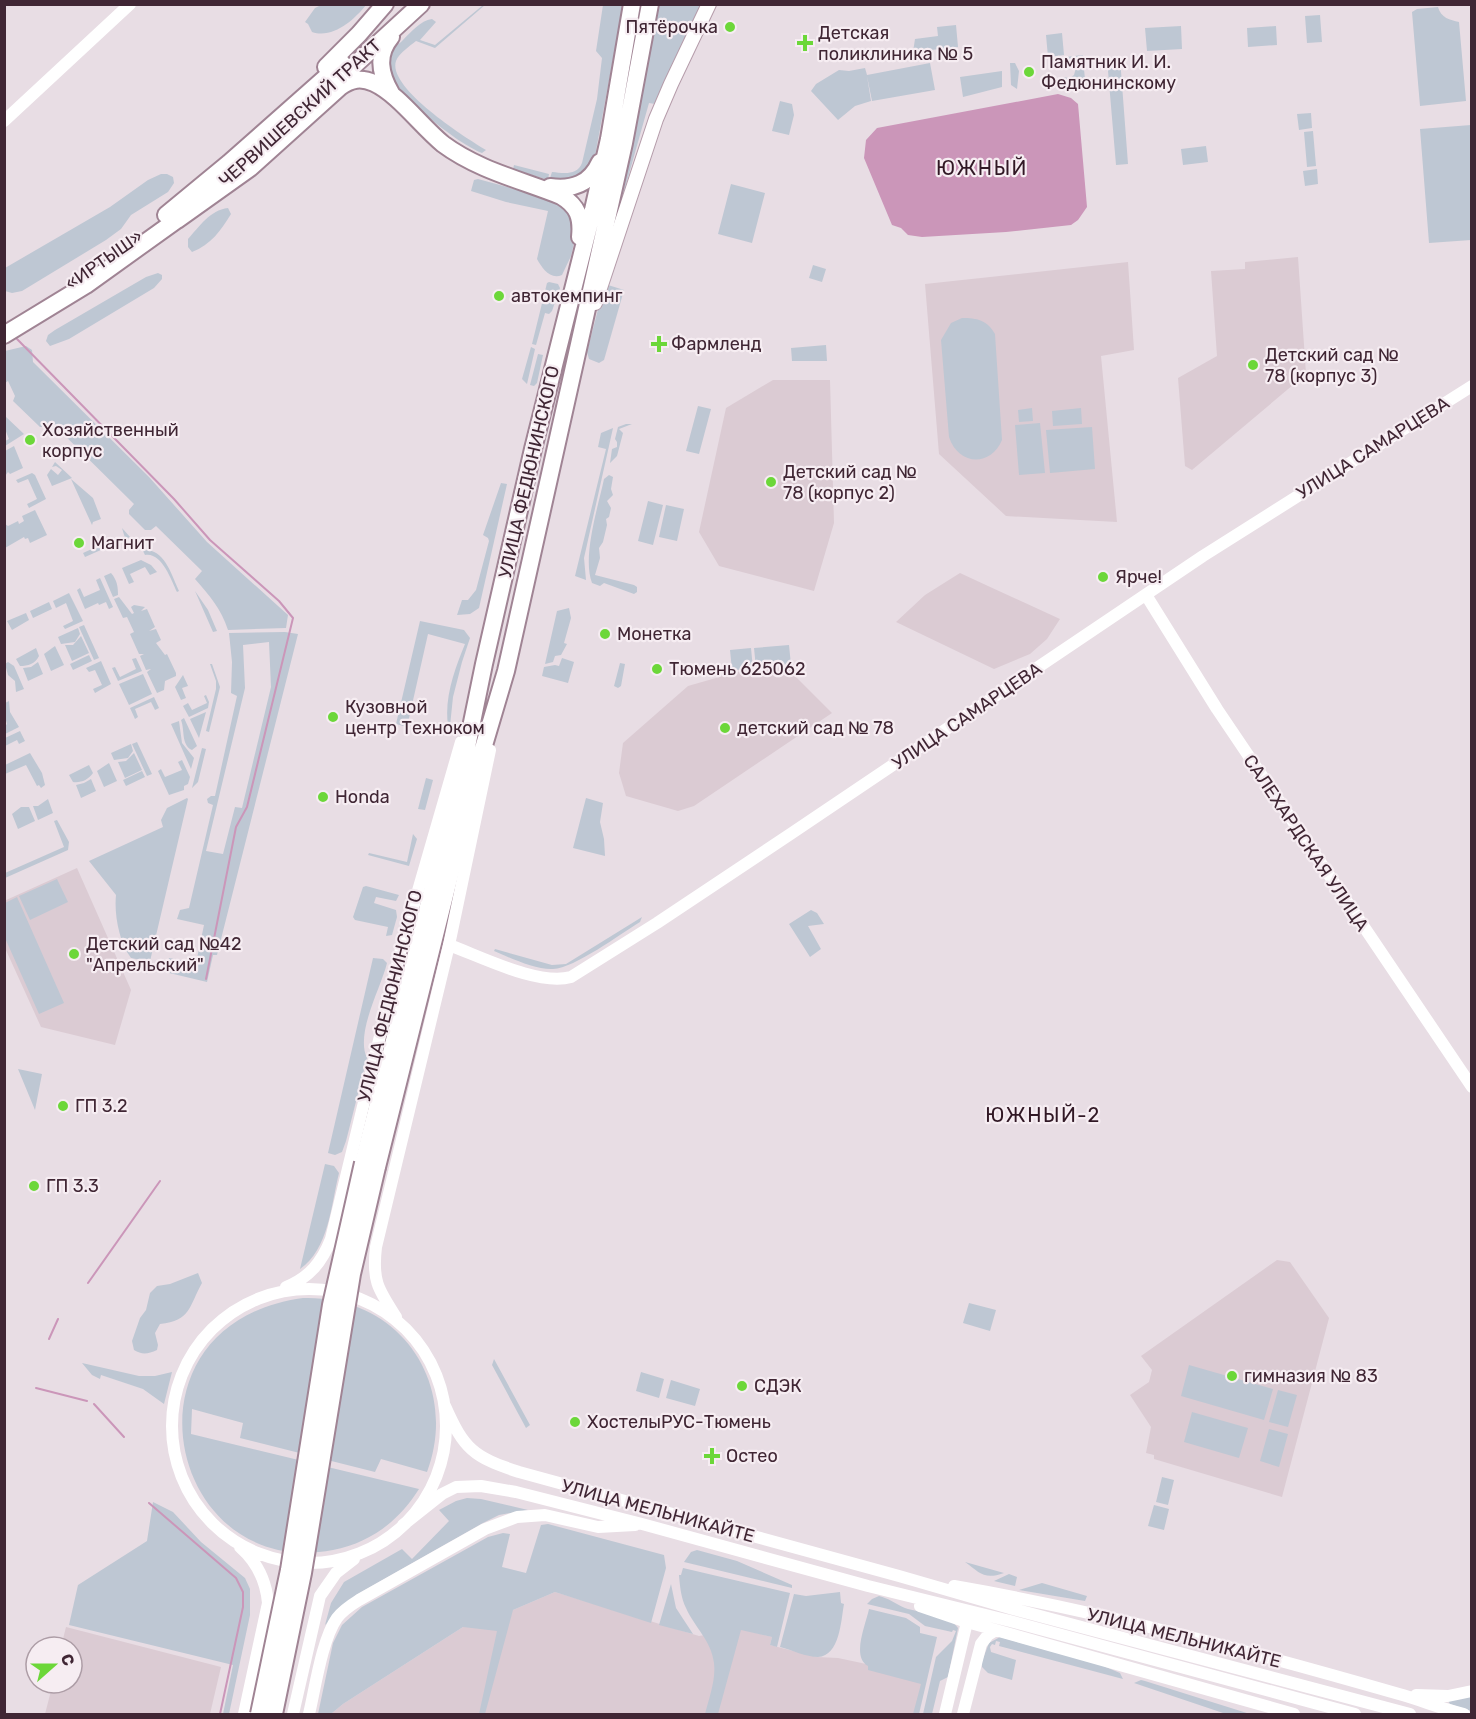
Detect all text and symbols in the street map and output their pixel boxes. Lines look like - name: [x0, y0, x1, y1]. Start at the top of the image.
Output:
- place label: Пятёрочка: [625, 16, 718, 38]
- marker: Пятёрочка: [723, 20, 737, 34]
- place label: Детская поликлиника № 5: [818, 22, 973, 65]
- street label: ЧЕРВИШЕВСКИЙ ТРАКТ: [214, 34, 386, 192]
- marker: Детская поликлиника № 5: [796, 34, 814, 52]
- place label: Памятник И. И. Федюнинскому: [1041, 51, 1176, 94]
- marker: Памятник И. И. Федюнинскому: [1022, 65, 1036, 79]
- district label: ЮЖНЫЙ: [936, 156, 1028, 180]
- street label: «ИРТЫШ»: [61, 225, 147, 295]
- place label: автокемпинг: [511, 285, 623, 307]
- marker: автокемпинг: [492, 289, 506, 303]
- place label: Фармленд: [671, 333, 762, 355]
- marker: Фармленд: [652, 337, 666, 351]
- place label: Детский сад № 78 (корпус 3): [1265, 344, 1399, 387]
- marker: Детский сад № 78 (корпус 3): [1246, 358, 1260, 372]
- street label: УЛИЦА ФЕДЮНИНСКОГО: [494, 364, 564, 580]
- street label: УЛИЦА САМАРЦЕВА: [1293, 392, 1453, 504]
- place label: Хозяйственный корпус: [42, 419, 179, 462]
- marker: Хозяйственный корпус: [23, 433, 37, 447]
- place label: Детский сад № 78 (корпус 2): [783, 461, 917, 504]
- marker: Детский сад № 78 (корпус 2): [764, 475, 778, 489]
- place label: Магнит: [91, 532, 154, 554]
- marker: Магнит: [72, 536, 86, 550]
- place label: Ярче!: [1115, 566, 1162, 588]
- marker: Ярче!: [1096, 570, 1110, 584]
- place label: Монетка: [617, 623, 691, 645]
- marker: Монетка: [598, 627, 612, 641]
- place label: Тюмень 625062: [669, 658, 805, 680]
- street label: УЛИЦА САМАРЦЕВА: [888, 658, 1046, 774]
- marker: Тюмень 625062: [650, 662, 664, 676]
- place label: Кузовной центр Техноком: [345, 696, 485, 739]
- marker: Кузовной центр Техноком: [326, 710, 340, 724]
- place label: детский сад № 78: [737, 717, 894, 739]
- marker: детский сад № 78: [718, 721, 732, 735]
- street label: САЛЕХАРДСКАЯ УЛИЦА: [1239, 750, 1373, 936]
- place label: Honda: [335, 786, 390, 808]
- marker: Honda: [316, 790, 330, 804]
- street label: УЛИЦА ФЕДЮНИНСКОГО: [353, 888, 427, 1104]
- place label: Детский сад №42 "Апрельский": [86, 933, 242, 976]
- marker: Детский сад №42 "Апрельский": [67, 947, 81, 961]
- place label: ГП 3.2: [75, 1095, 128, 1117]
- marker: ГП 3.2: [56, 1099, 70, 1113]
- district label: ЮЖНЫЙ-2: [985, 1103, 1101, 1127]
- place label: ГП 3.3: [46, 1175, 99, 1197]
- marker: ГП 3.3: [27, 1179, 41, 1193]
- place label: гимназия № 83: [1244, 1365, 1378, 1387]
- marker: гимназия № 83: [1225, 1369, 1239, 1383]
- place label: СДЭК: [754, 1375, 802, 1397]
- marker: СДЭК: [735, 1379, 749, 1393]
- place label: ХостелыРУС-Тюмень: [587, 1411, 771, 1433]
- marker: ХостелыРУС-Тюмень: [568, 1415, 582, 1429]
- place label: Остео: [726, 1445, 778, 1467]
- marker: Остео: [703, 1447, 721, 1465]
- street label: УЛИЦА МЕЛЬНИКАЙТЕ: [559, 1475, 757, 1547]
- street label: УЛИЦА МЕЛЬНИКАЙТЕ: [1085, 1603, 1283, 1673]
- north arrow: [24, 1635, 84, 1695]
- text: С: [57, 1651, 78, 1668]

